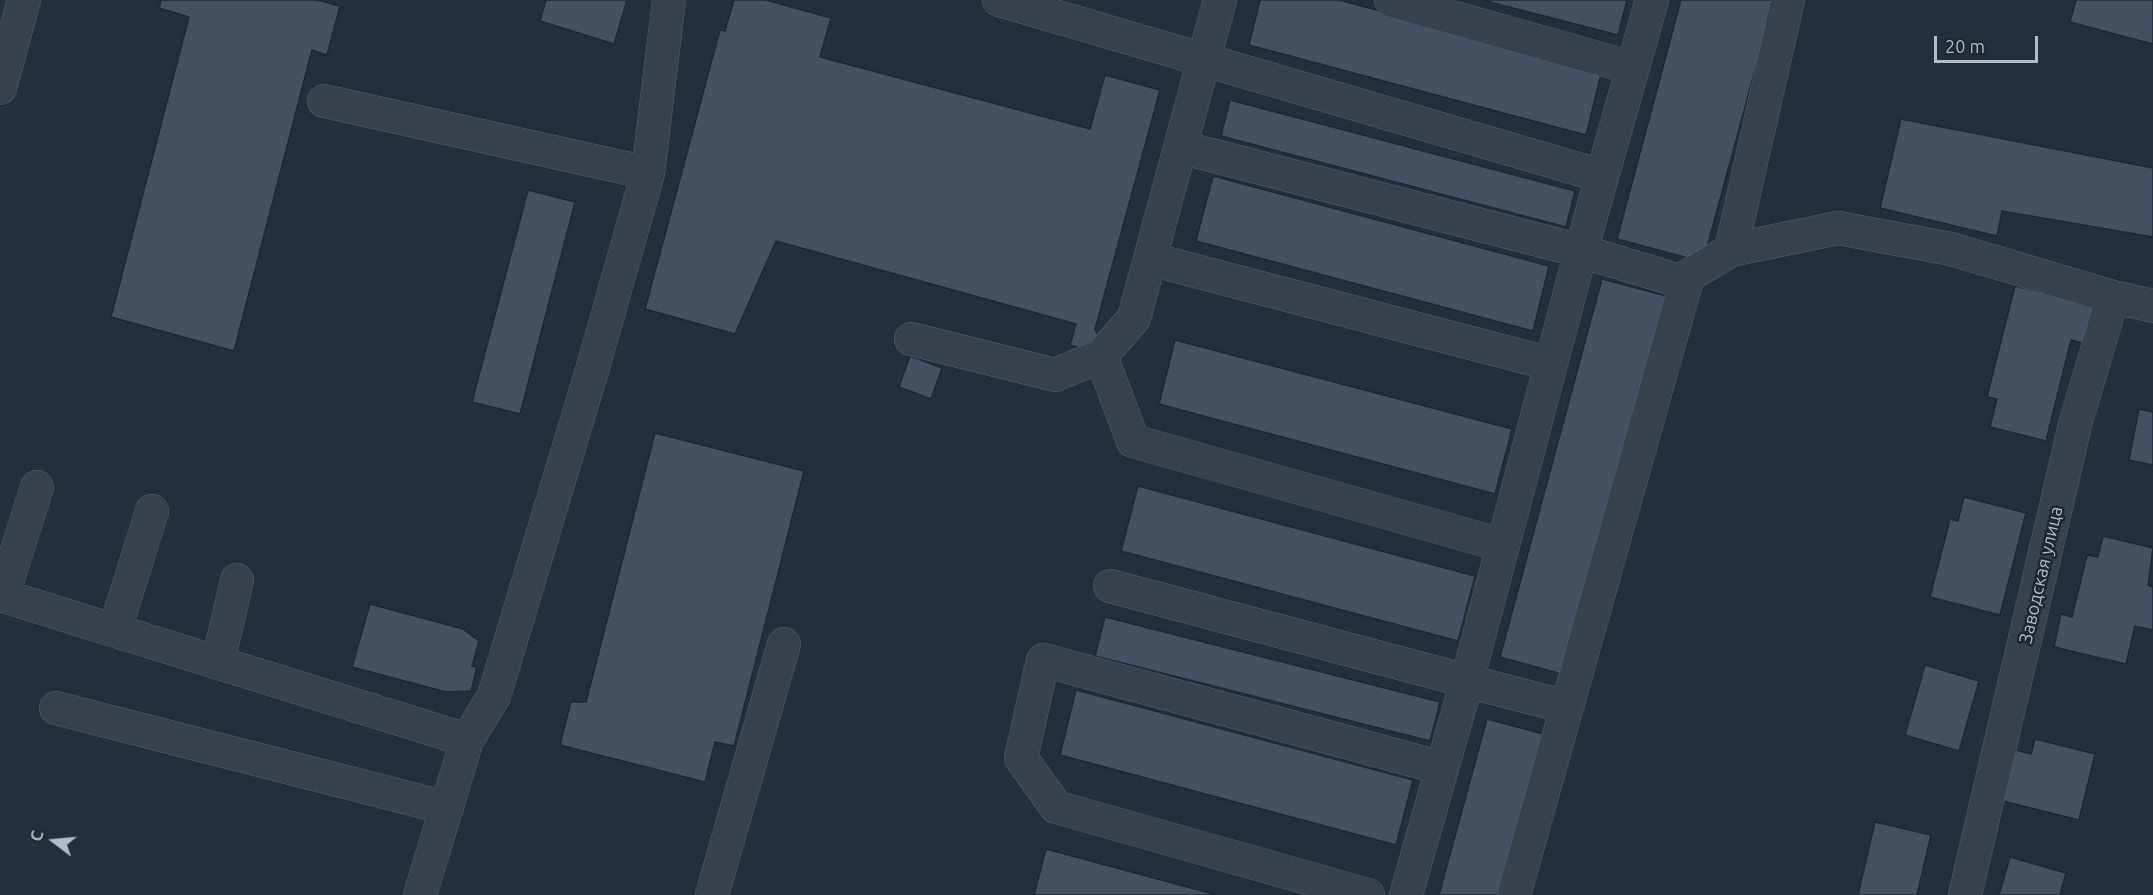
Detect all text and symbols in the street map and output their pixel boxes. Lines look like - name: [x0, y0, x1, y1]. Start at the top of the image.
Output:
- scale bar: [1937, 24, 2040, 62]
- text: 20 m: [1945, 36, 1985, 56]
- street label: Заводская улица: [2015, 504, 2067, 646]
- north arrow: [24, 811, 84, 871]
- text: С: [27, 829, 47, 843]

